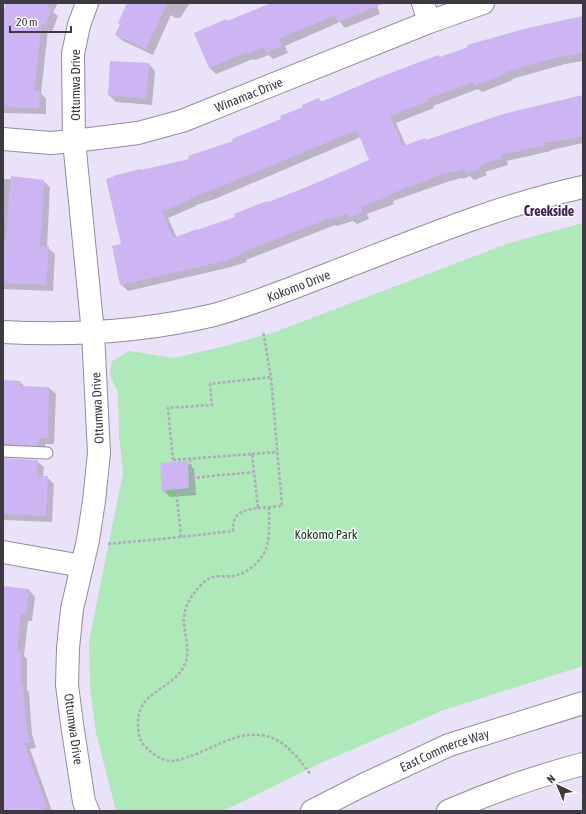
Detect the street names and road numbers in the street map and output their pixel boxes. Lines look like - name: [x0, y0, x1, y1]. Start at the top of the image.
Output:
- street label: Ottumwa Drive: [68, 49, 83, 121]
- street label: Winamac Drive: [212, 74, 285, 115]
- street label: Kokomo Drive: [265, 267, 332, 305]
- street label: Ottumwa Drive: [88, 372, 107, 444]
- street label: Ottumwa Drive: [61, 693, 86, 766]
- street label: East Commerce Way: [397, 726, 492, 775]

